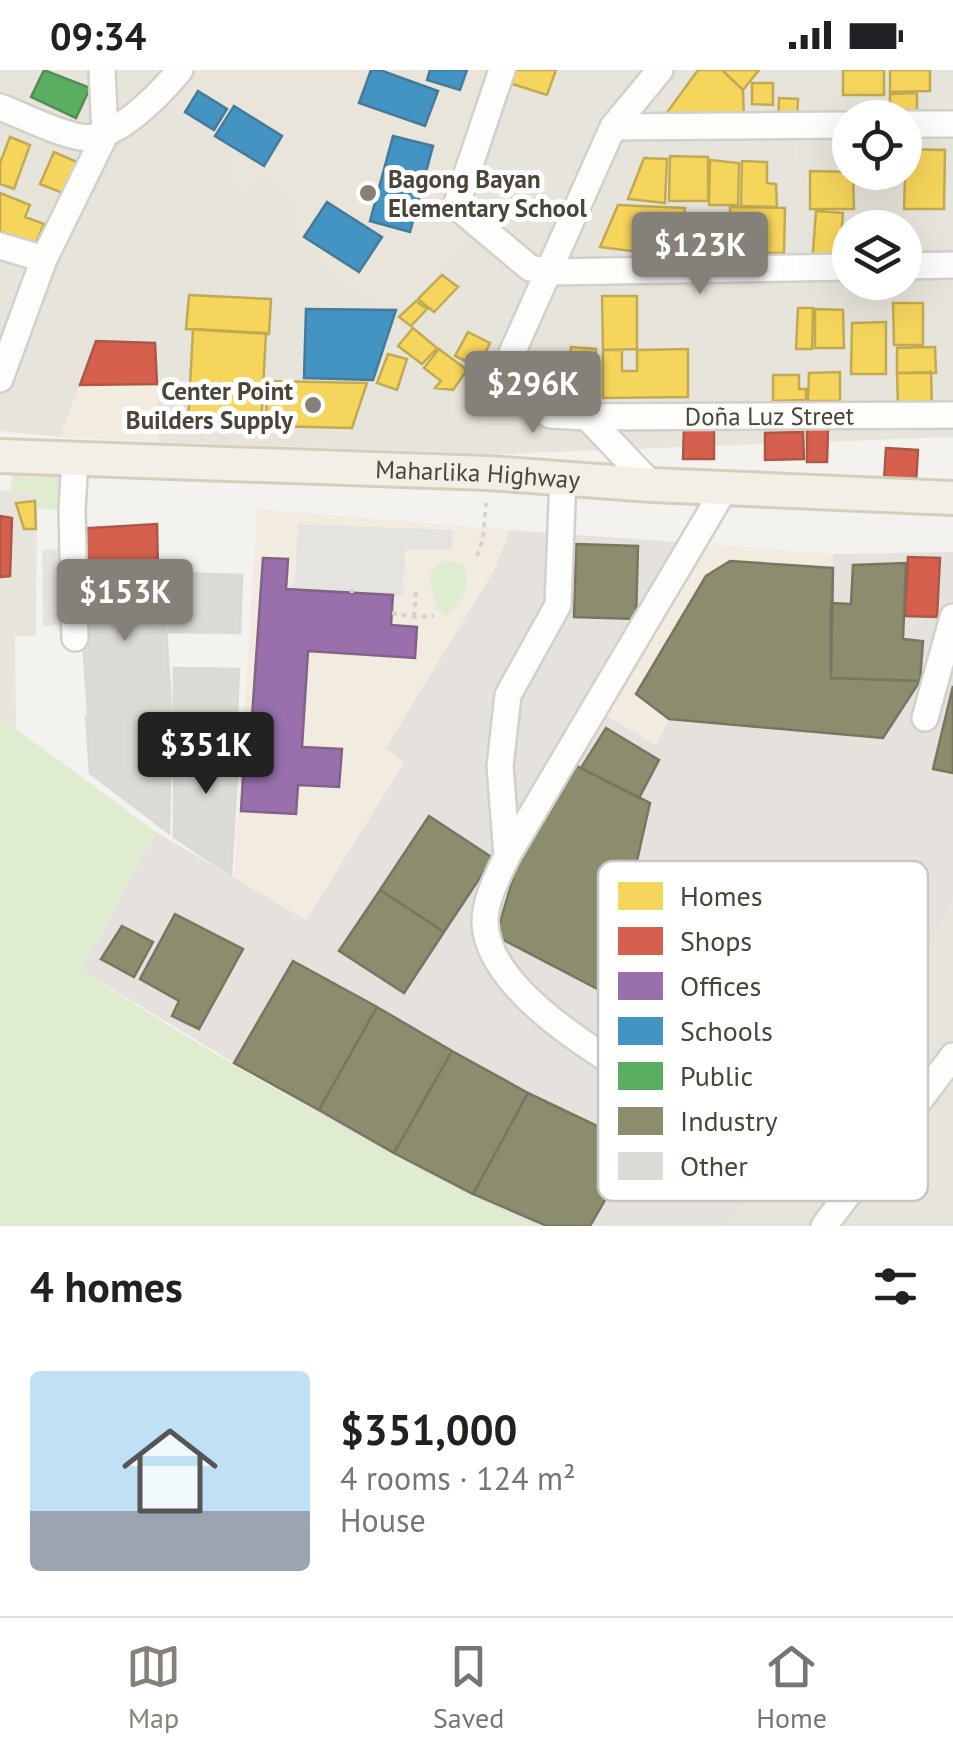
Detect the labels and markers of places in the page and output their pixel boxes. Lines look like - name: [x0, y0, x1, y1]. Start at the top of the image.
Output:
- place label: Bagong Bayan Elementary School: [388, 163, 587, 224]
- marker: Bagong Bayan Elementary School: [357, 182, 379, 204]
- pin: $123K: [630, 212, 770, 297]
- pin: $296K: [463, 351, 603, 436]
- place label: Center Point Builders Supply: [126, 375, 294, 436]
- marker: Center Point Builders Supply: [302, 394, 324, 416]
- pin: $153K: [55, 559, 195, 644]
- pin: $351K: [136, 712, 276, 797]

